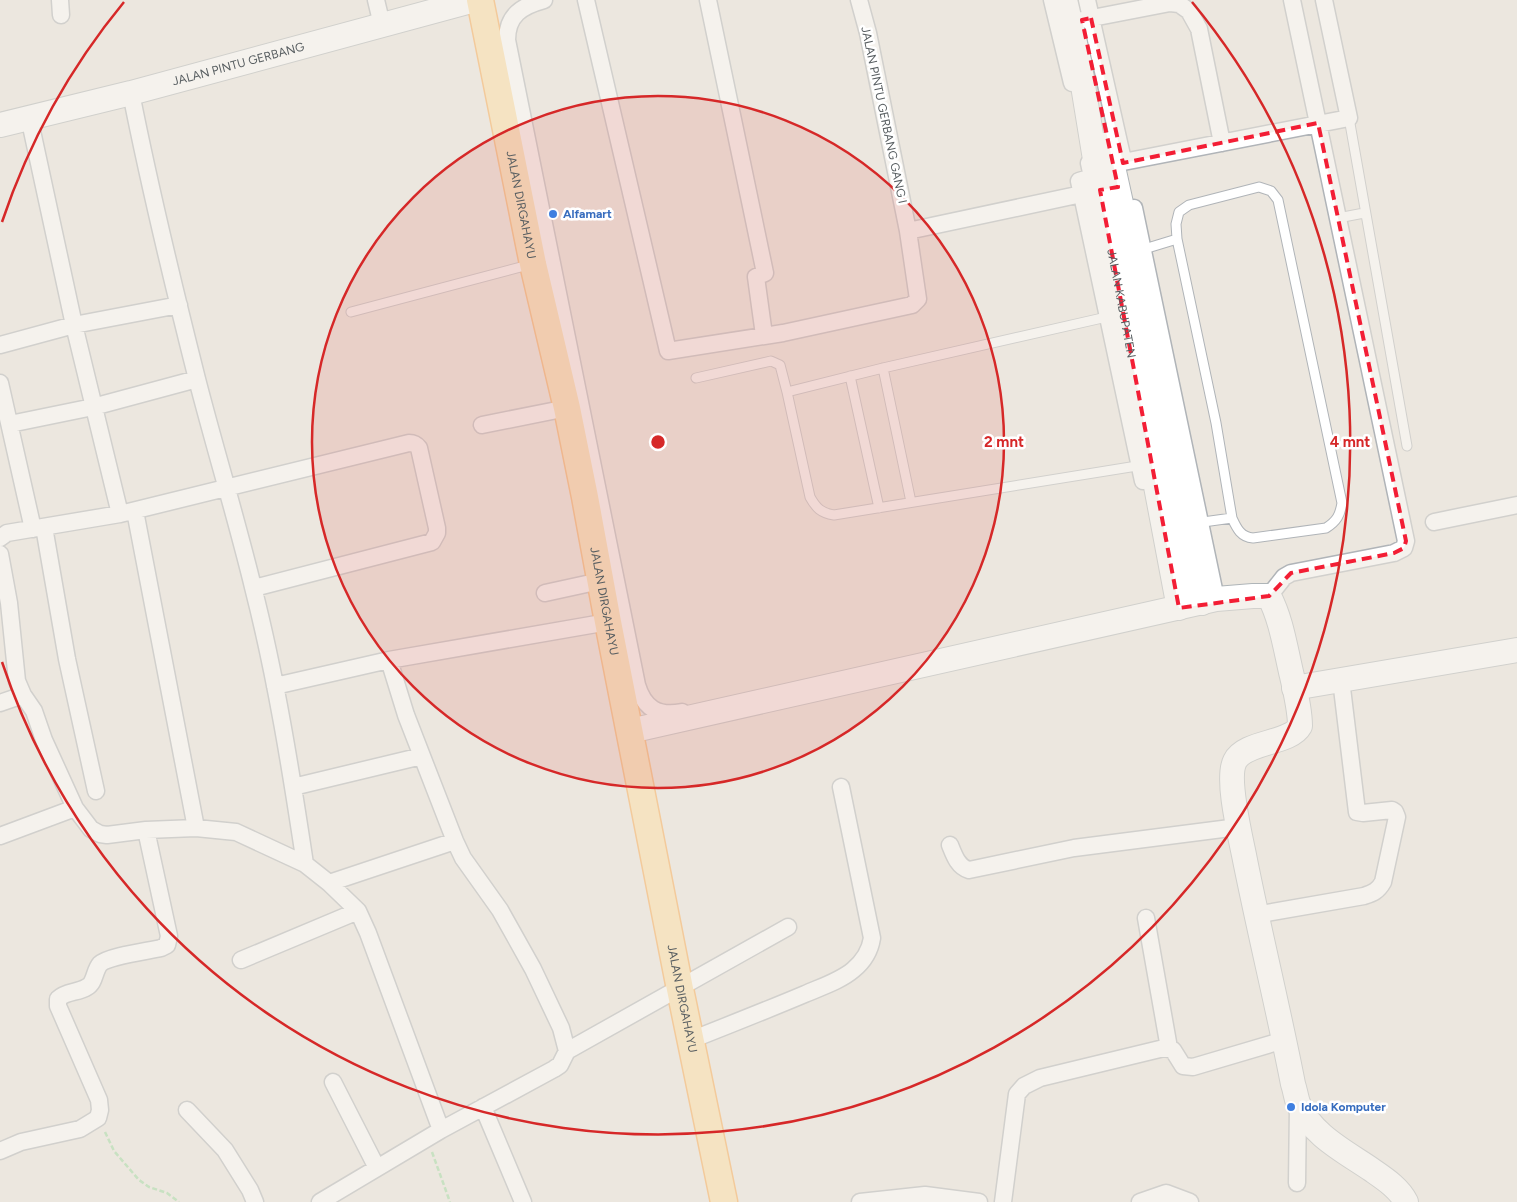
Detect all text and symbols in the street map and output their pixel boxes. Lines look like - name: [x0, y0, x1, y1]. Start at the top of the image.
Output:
- street label: JALAN PINTU GERBANG GANG I: [858, 25, 910, 205]
- street label: JALAN PINTU GERBANG: [171, 39, 306, 89]
- street label: JALAN DIRGAHAYU: [503, 150, 539, 260]
- place label: Alfamart: [563, 207, 612, 221]
- marker: Alfamart: [547, 208, 559, 220]
- street label: JALAN KABUPATEN: [1104, 248, 1139, 359]
- centre of rings: [649, 433, 667, 451]
- text: 2 mnt: [984, 433, 1024, 451]
- text: 4 mnt: [1330, 433, 1370, 451]
- street label: JALAN DIRGAHAYU: [587, 546, 621, 657]
- street label: JALAN DIRGAHAYU: [664, 943, 700, 1054]
- place label: Idola Komputer: [1301, 1100, 1386, 1114]
- marker: Idola Komputer: [1285, 1101, 1297, 1113]

